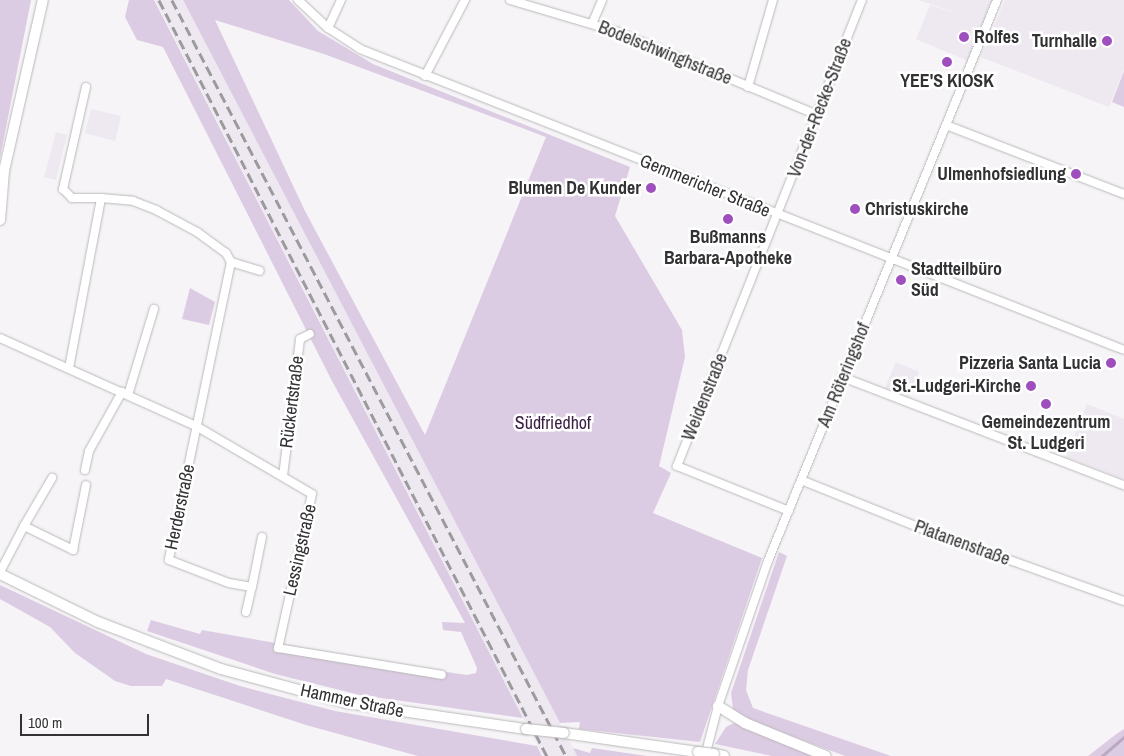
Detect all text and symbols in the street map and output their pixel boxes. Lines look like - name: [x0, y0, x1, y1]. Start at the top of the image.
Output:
- street label: Bodelschwinghstraße: [595, 16, 735, 90]
- place label: Rolfes: [974, 26, 1019, 48]
- place label: Turnhalle: [1032, 30, 1097, 52]
- marker: Rolfes: [958, 31, 970, 43]
- street label: Von-der-Recke-Straße: [783, 35, 857, 181]
- marker: Turnhalle: [1101, 35, 1113, 47]
- marker: YEE'S KIOSK: [941, 56, 953, 68]
- place label: YEE'S KIOSK: [900, 70, 994, 92]
- street label: Gemmericher Straße: [637, 150, 773, 222]
- place label: Ulmenhofsiedlung: [937, 163, 1066, 185]
- marker: Ulmenhofsiedlung: [1070, 168, 1082, 180]
- place label: Blumen De Kunder: [508, 177, 641, 199]
- marker: Blumen De Kunder: [645, 182, 657, 194]
- place label: Christuskirche: [865, 198, 968, 220]
- marker: Christuskirche: [849, 203, 861, 215]
- marker: Bußmanns Barbara-Apotheke: [722, 213, 734, 225]
- place label: Bußmanns Barbara-Apotheke: [664, 227, 792, 270]
- place label: Stadtteilbüro Süd: [911, 259, 1002, 302]
- marker: Stadtteilbüro Süd: [895, 274, 907, 286]
- street label: Am Röteringshof: [813, 320, 875, 430]
- street label: Weidenstraße: [678, 350, 732, 444]
- place label: Pizzeria Santa Lucia: [959, 352, 1101, 374]
- street label: Rückertstraße: [276, 355, 308, 449]
- marker: Pizzeria Santa Lucia: [1105, 357, 1117, 369]
- place label: St.-Ludgeri-Kirche: [892, 375, 1021, 397]
- marker: St.-Ludgeri-Kirche: [1025, 380, 1037, 392]
- marker: Gemeindezentrum St. Ludgeri: [1040, 398, 1052, 410]
- park label: Südfriedhof: [515, 412, 591, 434]
- place label: Gemeindezentrum St. Ludgeri: [982, 412, 1110, 454]
- street label: Herderstraße: [160, 462, 200, 552]
- street label: Lessingstraße: [279, 502, 321, 598]
- street label: Platanenstraße: [911, 516, 1013, 570]
- street label: Hammer Straße: [298, 680, 406, 722]
- scale bar: [22, 704, 151, 736]
- text: 100 m: [28, 712, 62, 733]

